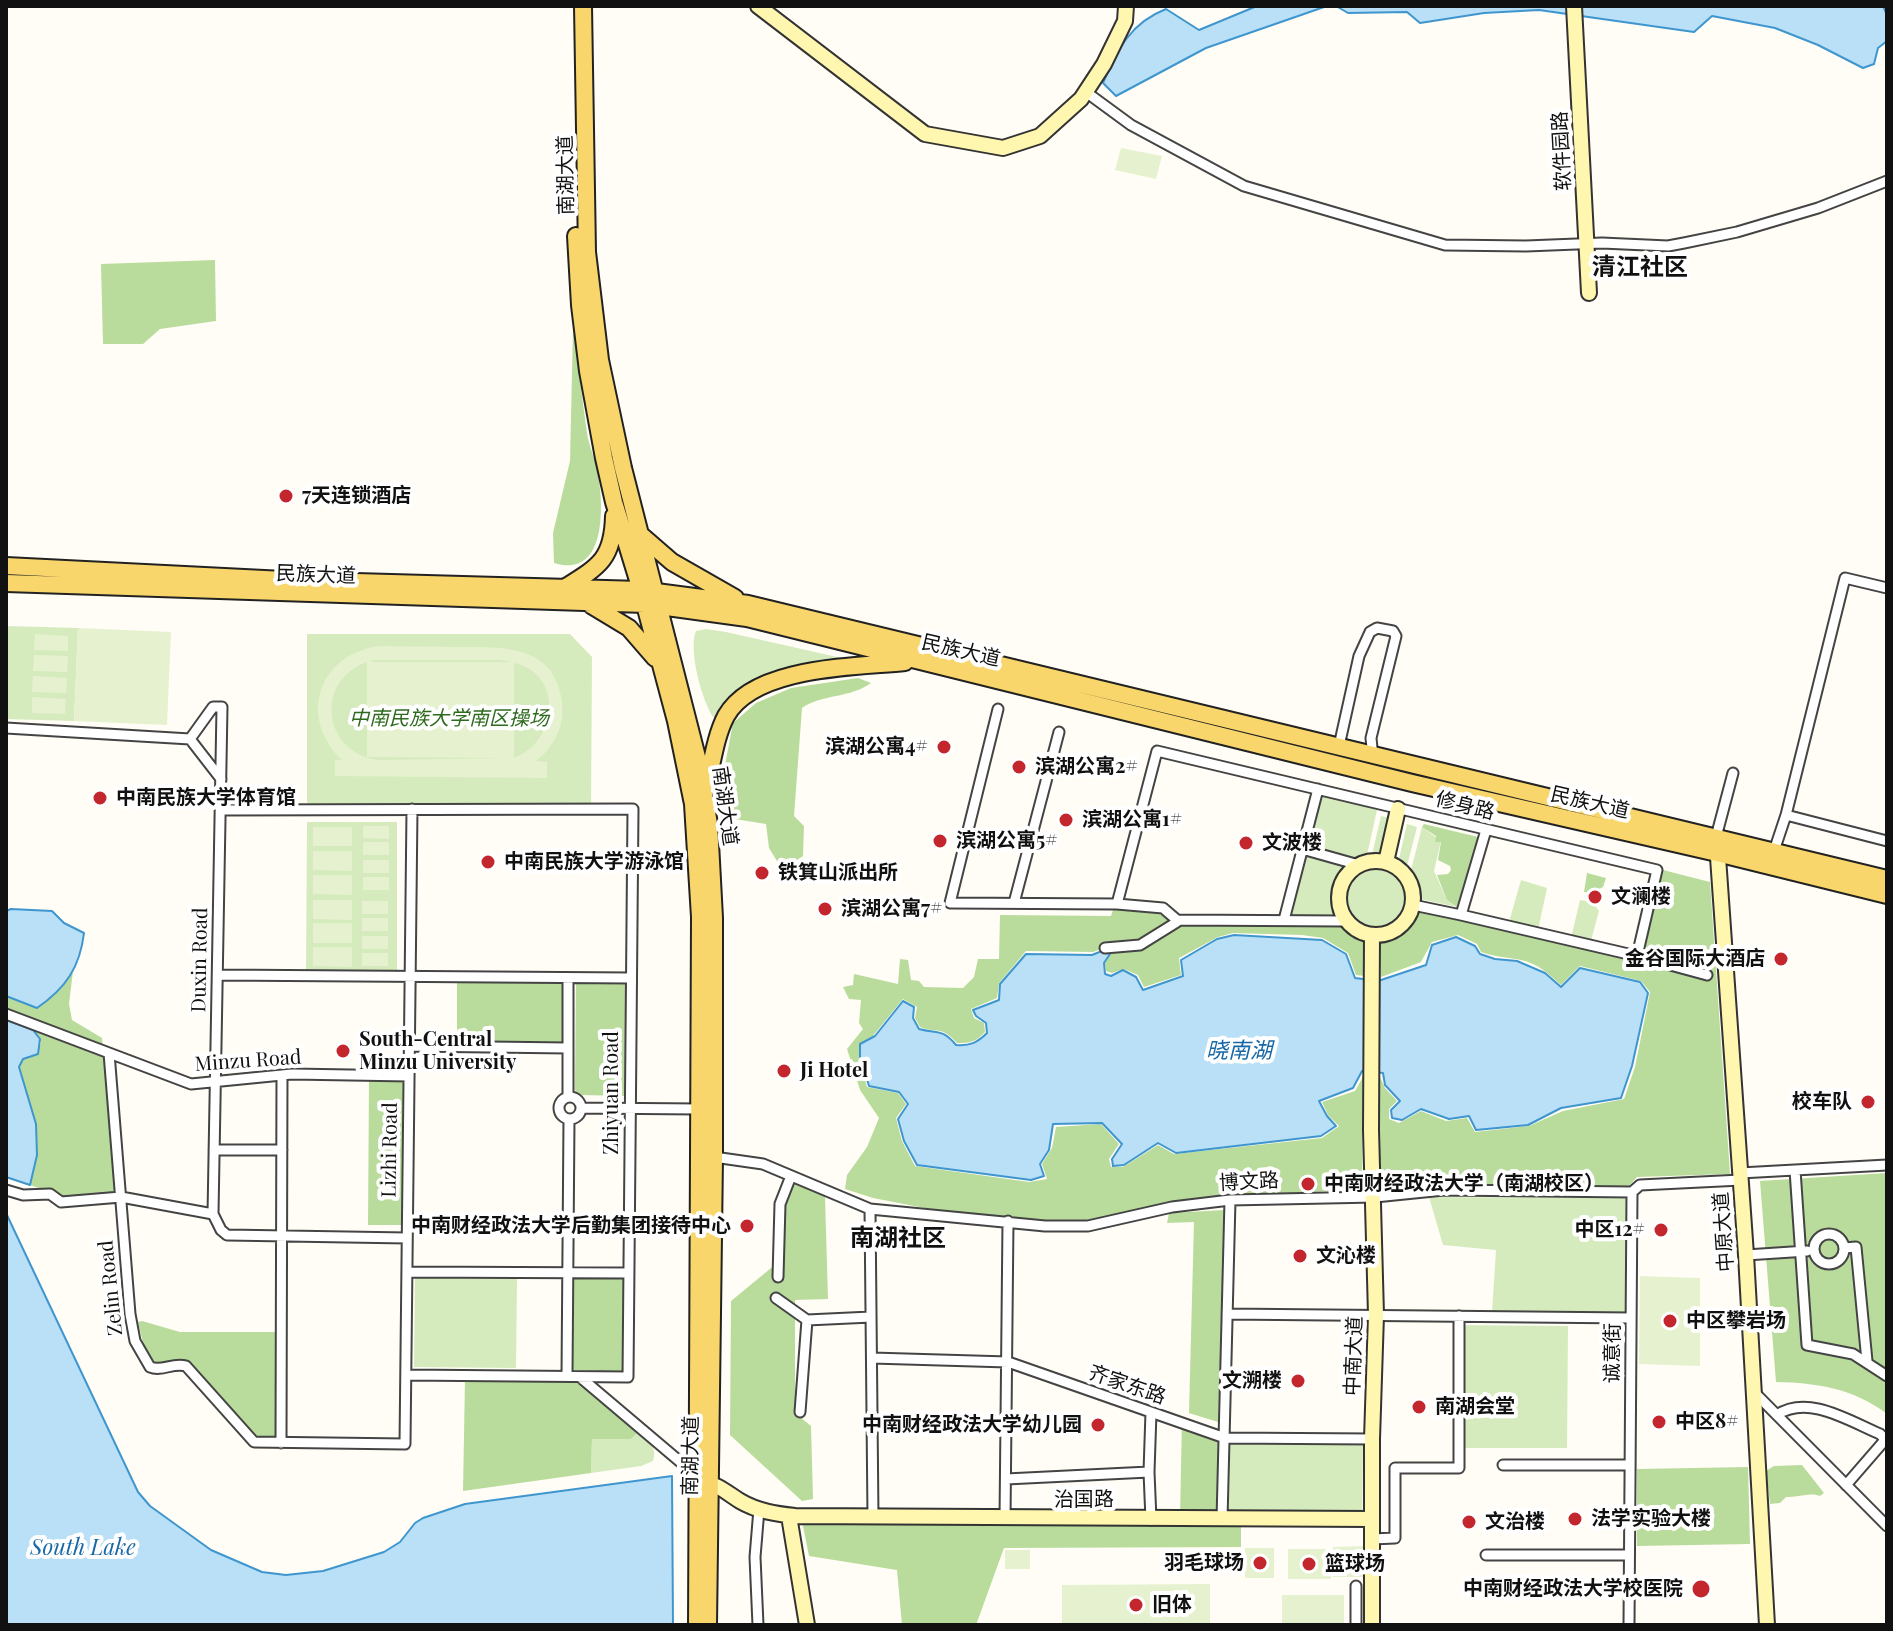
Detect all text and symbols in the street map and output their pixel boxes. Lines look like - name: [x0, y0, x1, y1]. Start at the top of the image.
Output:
- street label: 软件园路: [1548, 110, 1576, 192]
- street label: 南湖大道: [553, 135, 579, 215]
- district label: 清江社区: [1592, 254, 1688, 282]
- place label: 7天连锁酒店: [302, 484, 411, 508]
- marker: 7天连锁酒店: [277, 487, 295, 505]
- street label: 民族大道: [276, 562, 356, 588]
- street label: 民族大道: [919, 630, 1003, 672]
- park label: 中南民族大学南区操场: [349, 707, 549, 731]
- place label: 滨湖公寓4#: [825, 735, 928, 759]
- marker: 滨湖公寓4#: [935, 738, 953, 756]
- place label: 滨湖公寓2#: [1035, 755, 1138, 779]
- marker: 滨湖公寓2#: [1010, 758, 1028, 776]
- street label: 南湖大道: [708, 765, 742, 847]
- street label: 民族大道: [1548, 782, 1632, 824]
- place label: 中南民族大学体育馆: [116, 786, 296, 810]
- street label: 修身路: [1433, 787, 1497, 825]
- marker: 中南民族大学体育馆: [91, 789, 109, 807]
- place label: 滨湖公寓1#: [1082, 808, 1182, 832]
- marker: 滨湖公寓1#: [1057, 811, 1075, 829]
- place label: 滨湖公寓5#: [956, 829, 1058, 853]
- place label: 文波楼: [1262, 831, 1322, 855]
- marker: 滨湖公寓5#: [931, 832, 949, 850]
- marker: 文波楼: [1237, 834, 1255, 852]
- place label: 中南民族大学游泳馆: [504, 850, 684, 874]
- marker: 中南民族大学游泳馆: [479, 853, 497, 871]
- place label: 铁箕山派出所: [778, 861, 898, 885]
- marker: 铁箕山派出所: [753, 864, 771, 882]
- place label: 文澜楼: [1611, 885, 1671, 909]
- marker: 文澜楼: [1586, 888, 1604, 906]
- place label: 滨湖公寓7#: [841, 897, 942, 921]
- marker: 滨湖公寓7#: [816, 900, 834, 918]
- street label: Duxin Road: [187, 907, 213, 1013]
- place label: 金谷国际大酒店: [1625, 947, 1765, 971]
- marker: 金谷国际大酒店: [1772, 950, 1790, 968]
- place label: South-Central Minzu University: [359, 1028, 516, 1075]
- street label: Zhiyuan Road: [600, 1031, 624, 1155]
- water label: 晓南湖: [1206, 1038, 1272, 1064]
- marker: South-Central Minzu University: [334, 1042, 352, 1060]
- street label: Minzu Road: [194, 1045, 302, 1077]
- place label: Ji Hotel: [800, 1059, 868, 1083]
- marker: Ji Hotel: [775, 1062, 793, 1080]
- place label: 校车队: [1792, 1090, 1852, 1114]
- marker: 校车队: [1859, 1093, 1877, 1111]
- street label: Lizhi Road: [377, 1102, 403, 1198]
- street label: 博文路: [1218, 1168, 1280, 1196]
- place label: 中南财经政法大学（南湖校区）: [1324, 1172, 1604, 1196]
- marker: 中南财经政法大学（南湖校区）: [1299, 1175, 1317, 1193]
- street label: 中原大道: [1709, 1191, 1739, 1273]
- place label: 中南财经政法大学后勤集团接待中心: [411, 1214, 731, 1238]
- marker: 中南财经政法大学后勤集团接待中心: [738, 1217, 756, 1235]
- place label: 中区12#: [1574, 1218, 1645, 1242]
- marker: 中区12#: [1652, 1221, 1670, 1239]
- district label: 南湖社区: [850, 1225, 946, 1253]
- street label: Zelin Road: [94, 1239, 128, 1337]
- place label: 文沁楼: [1316, 1244, 1376, 1268]
- marker: 文沁楼: [1291, 1247, 1309, 1265]
- place label: 中区攀岩场: [1686, 1309, 1786, 1333]
- marker: 中区攀岩场: [1661, 1312, 1679, 1330]
- street label: 中南大道: [1341, 1316, 1367, 1396]
- street label: 诚意街: [1601, 1323, 1625, 1383]
- street label: 齐家东路: [1085, 1361, 1169, 1409]
- place label: 文溯楼: [1222, 1369, 1282, 1393]
- marker: 文溯楼: [1289, 1372, 1307, 1390]
- place label: 南湖会堂: [1435, 1395, 1515, 1419]
- marker: 南湖会堂: [1410, 1398, 1428, 1416]
- place label: 中区8#: [1675, 1410, 1739, 1434]
- place label: 中南财经政法大学幼儿园: [862, 1413, 1082, 1437]
- marker: 中区8#: [1650, 1413, 1668, 1431]
- street label: 南湖大道: [678, 1416, 704, 1496]
- marker: 中南财经政法大学幼儿园: [1089, 1416, 1107, 1434]
- street label: 治国路: [1054, 1488, 1114, 1512]
- place label: 法学实验大楼: [1591, 1507, 1711, 1531]
- place label: 文治楼: [1485, 1510, 1545, 1534]
- marker: 法学实验大楼: [1566, 1510, 1584, 1528]
- marker: 文治楼: [1460, 1513, 1478, 1531]
- water label: South Lake: [30, 1535, 136, 1561]
- place label: 羽毛球场: [1164, 1551, 1244, 1575]
- place label: 篮球场: [1325, 1552, 1385, 1576]
- marker: 羽毛球场: [1251, 1554, 1269, 1572]
- marker: 篮球场: [1300, 1555, 1318, 1573]
- place label: 中南财经政法大学校医院: [1463, 1577, 1683, 1601]
- marker: 中南财经政法大学校医院: [1690, 1578, 1712, 1600]
- place label: 旧体: [1152, 1593, 1192, 1617]
- marker: 旧体: [1127, 1596, 1145, 1614]

